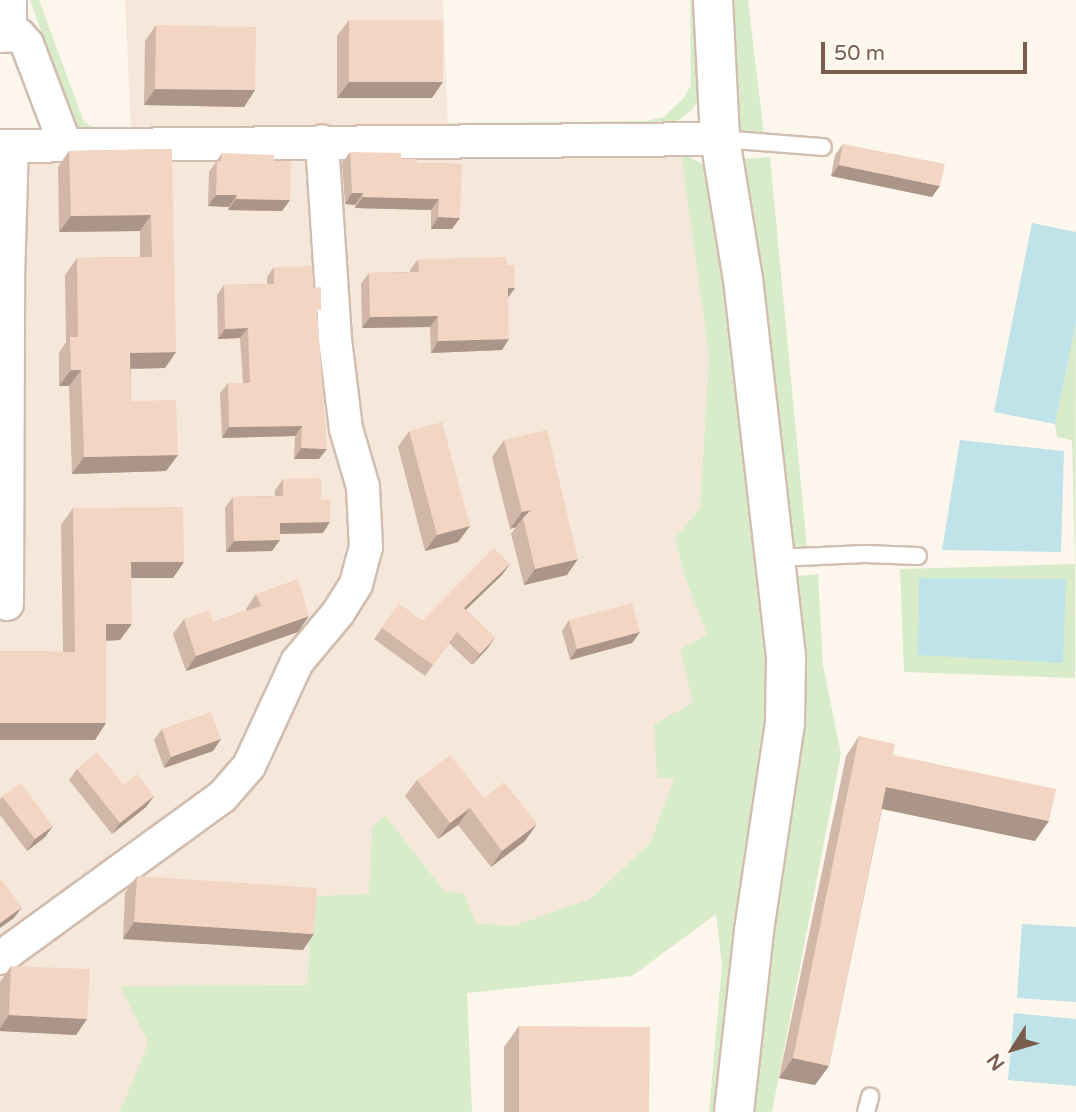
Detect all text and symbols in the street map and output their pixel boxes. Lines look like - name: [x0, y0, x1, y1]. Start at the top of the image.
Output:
- scale bar: [824, 28, 1030, 72]
- text: 50 m: [834, 41, 885, 66]
- north arrow: [978, 1014, 1048, 1084]
- text: N: [983, 1049, 1010, 1074]

